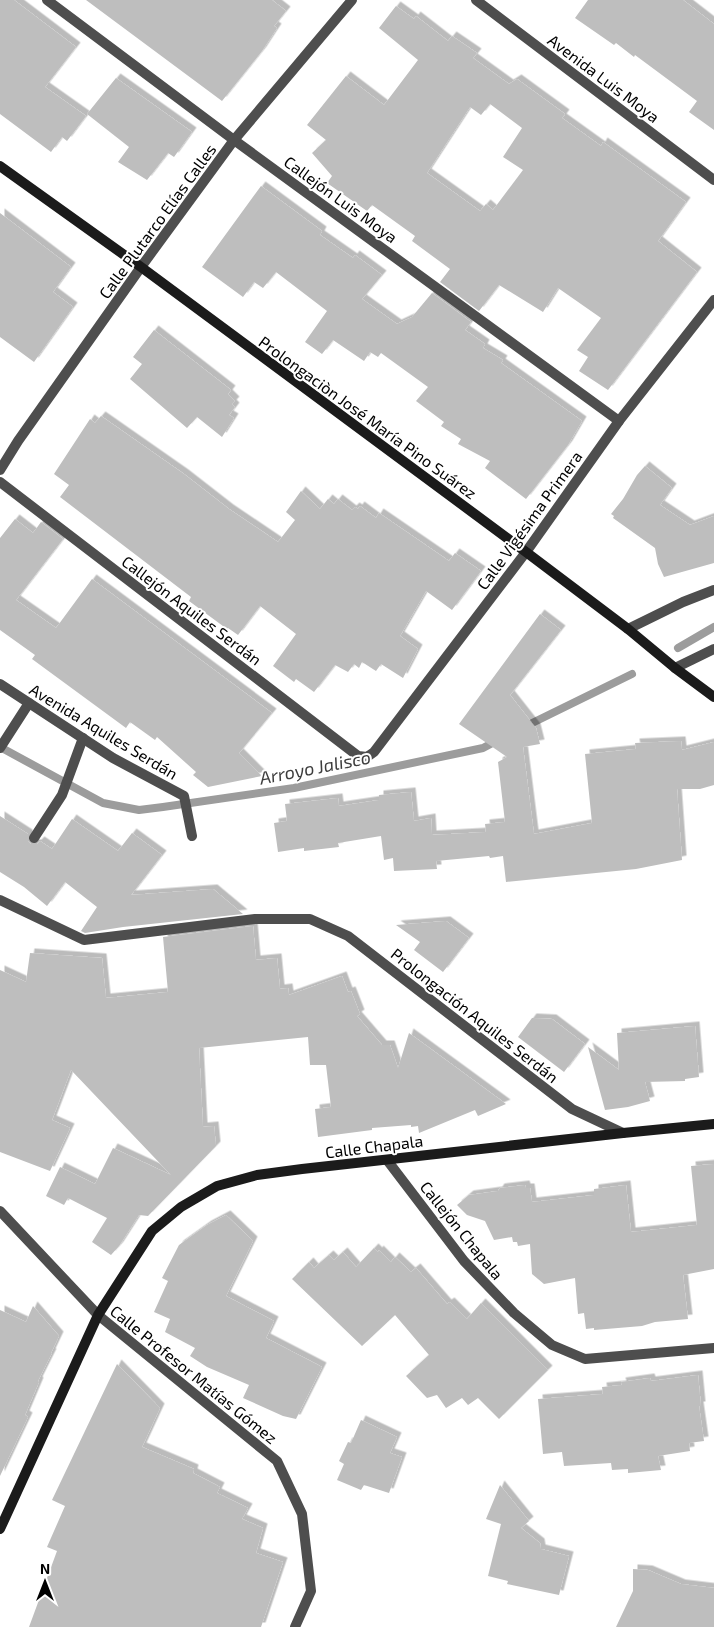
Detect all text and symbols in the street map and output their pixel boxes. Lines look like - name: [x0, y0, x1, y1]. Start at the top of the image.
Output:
- street label: Avenida Luis Moya: [545, 30, 663, 126]
- street label: Calle Plutarco Elías Calles: [94, 140, 220, 302]
- street label: Callejón Luis Moya: [280, 152, 401, 247]
- street label: Prolongaciòn José María Pino Suárez: [255, 332, 481, 502]
- street label: Calle Vigésima Primera: [472, 447, 586, 593]
- street label: Callejón Aquiles Serdán: [118, 551, 266, 669]
- street label: Avenida Aquiles Serdán: [27, 679, 181, 783]
- water label: Arroyo Jalisco: [257, 745, 372, 789]
- street label: Prolongación Aquiles Serdán: [388, 944, 562, 1086]
- street label: Calle Chapala: [324, 1131, 424, 1161]
- street label: Callejón Chapala: [416, 1177, 507, 1284]
- street label: Calle Profesor Matías Gómez: [107, 1301, 281, 1447]
- north arrow: [20, 1557, 70, 1607]
- text: N: [40, 1560, 50, 1577]

